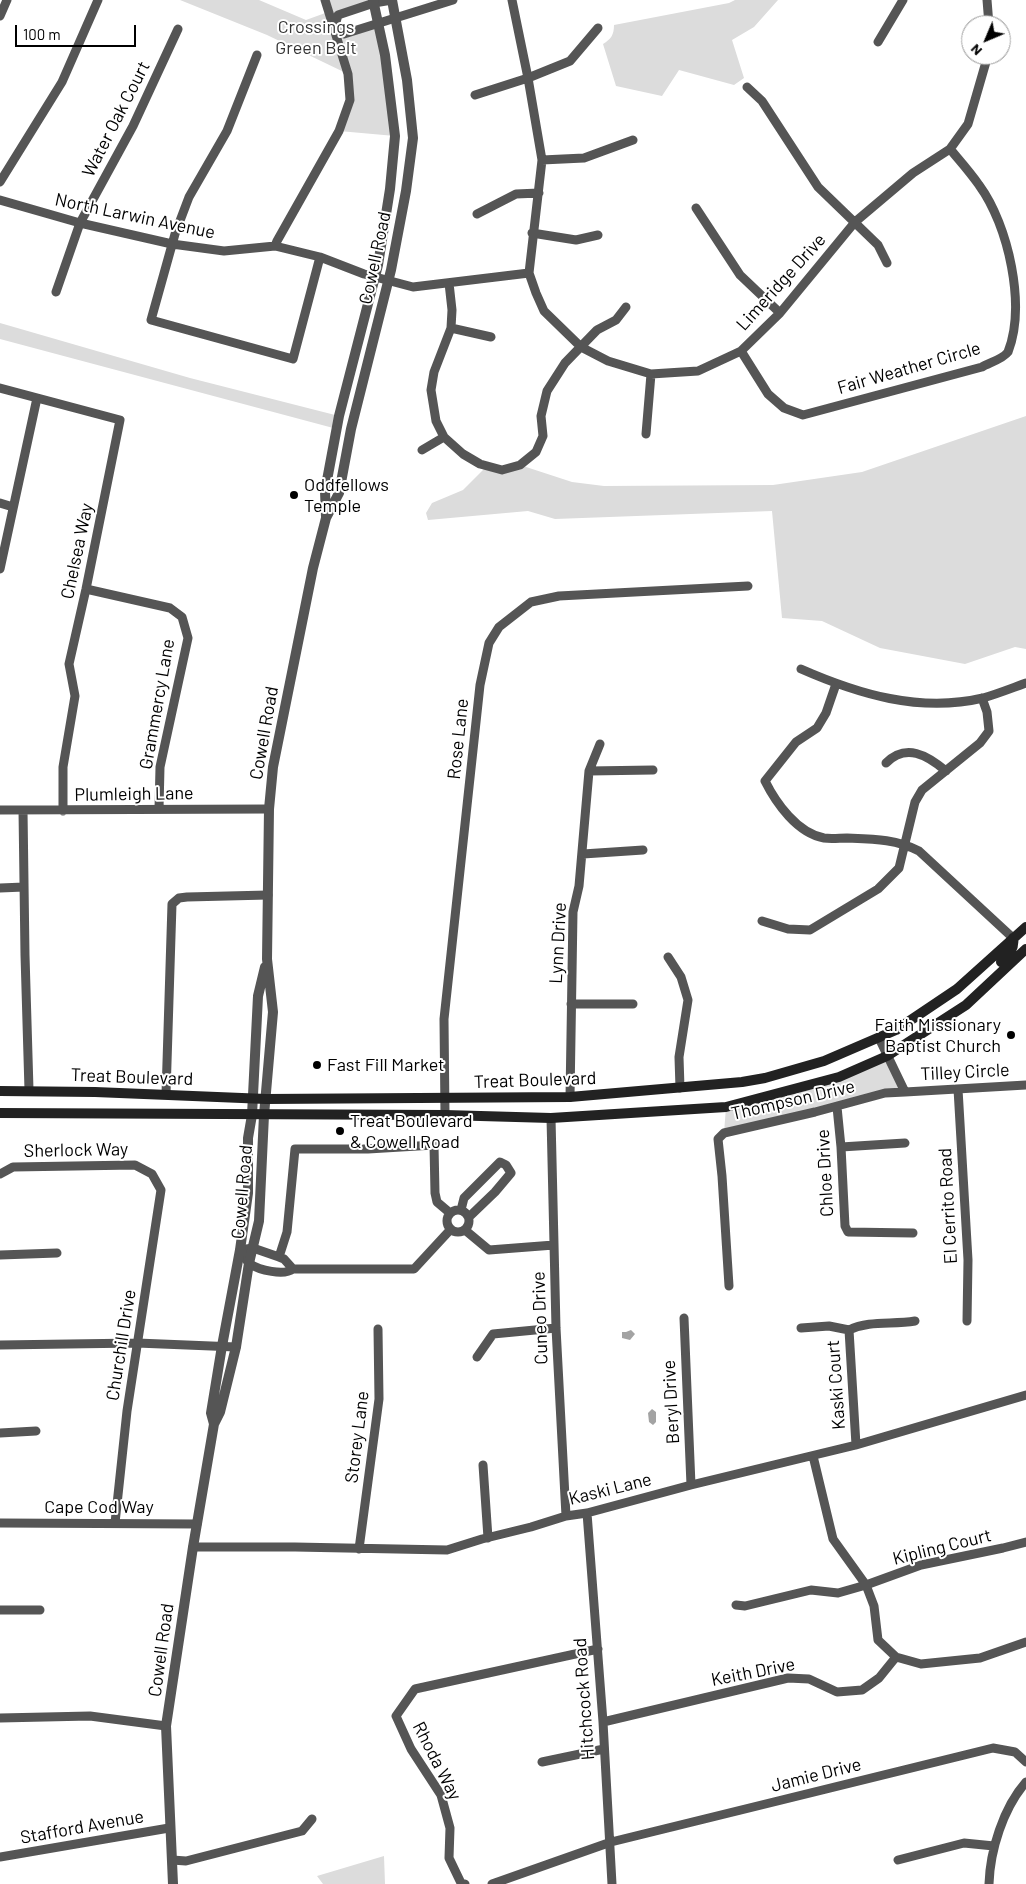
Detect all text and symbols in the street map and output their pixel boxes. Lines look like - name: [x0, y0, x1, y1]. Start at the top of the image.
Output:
- scale bar: [18, 15, 139, 47]
- north arrow: [961, 15, 1011, 65]
- park label: Crossings Green Belt: [275, 16, 357, 58]
- text: 100 m: [23, 25, 61, 43]
- text: N: [966, 41, 985, 60]
- street label: Water Oak Court: [78, 58, 154, 180]
- street label: North Larwin Avenue: [53, 188, 217, 244]
- street label: Cowell Road: [355, 210, 395, 306]
- street label: Limeridge Drive: [732, 229, 830, 335]
- street label: Fair Weather Circle: [835, 337, 983, 399]
- place label: Oddfellows Temple: [304, 474, 389, 516]
- marker: Oddfellows Temple: [288, 489, 300, 501]
- street label: Chelsea Way: [56, 501, 98, 601]
- street label: Grammercy Lane: [135, 637, 179, 771]
- street label: Cowell Road: [245, 685, 283, 781]
- street label: Rose Lane: [443, 697, 473, 781]
- street label: Plumleigh Lane: [74, 782, 194, 806]
- street label: Lynn Drive: [545, 902, 571, 984]
- place label: Faith Missionary Baptist Church: [875, 1014, 1001, 1056]
- marker: Faith Missionary Baptist Church: [1005, 1029, 1017, 1041]
- place label: Fast Fill Market: [327, 1054, 445, 1076]
- marker: Fast Fill Market: [311, 1059, 323, 1071]
- street label: Tilley Circle: [920, 1059, 1010, 1085]
- street label: Treat Boulevard: [70, 1064, 194, 1090]
- street label: Treat Boulevard: [473, 1067, 597, 1093]
- street label: Thompson Drive: [729, 1075, 857, 1125]
- place label: Treat Boulevard & Cowell Road: [350, 1110, 473, 1152]
- marker: Treat Boulevard & Cowell Road: [334, 1125, 346, 1137]
- street label: Chloe Drive: [812, 1129, 838, 1217]
- street label: Sherlock Way: [24, 1138, 128, 1162]
- street label: Cowell Road: [227, 1144, 257, 1240]
- street label: El Cerrito Road: [934, 1147, 962, 1265]
- street label: Cuneo Drive: [528, 1271, 552, 1365]
- street label: Churchill Drive: [102, 1288, 140, 1402]
- street label: Kaski Court: [822, 1339, 850, 1431]
- street label: Beryl Drive: [658, 1359, 684, 1445]
- street label: Storey Lane: [341, 1390, 373, 1484]
- street label: Kaski Lane: [566, 1468, 654, 1510]
- street label: Cape Cod Way: [44, 1496, 154, 1518]
- street label: Kipling Court: [890, 1524, 994, 1570]
- street label: Cowell Road: [144, 1602, 178, 1698]
- street label: Hitchcock Road: [569, 1637, 599, 1761]
- street label: Keith Drive: [709, 1653, 797, 1691]
- street label: Rhoda Way: [408, 1718, 466, 1804]
- street label: Jamie Drive: [769, 1753, 863, 1797]
- street label: Stafford Avenue: [19, 1806, 145, 1848]

